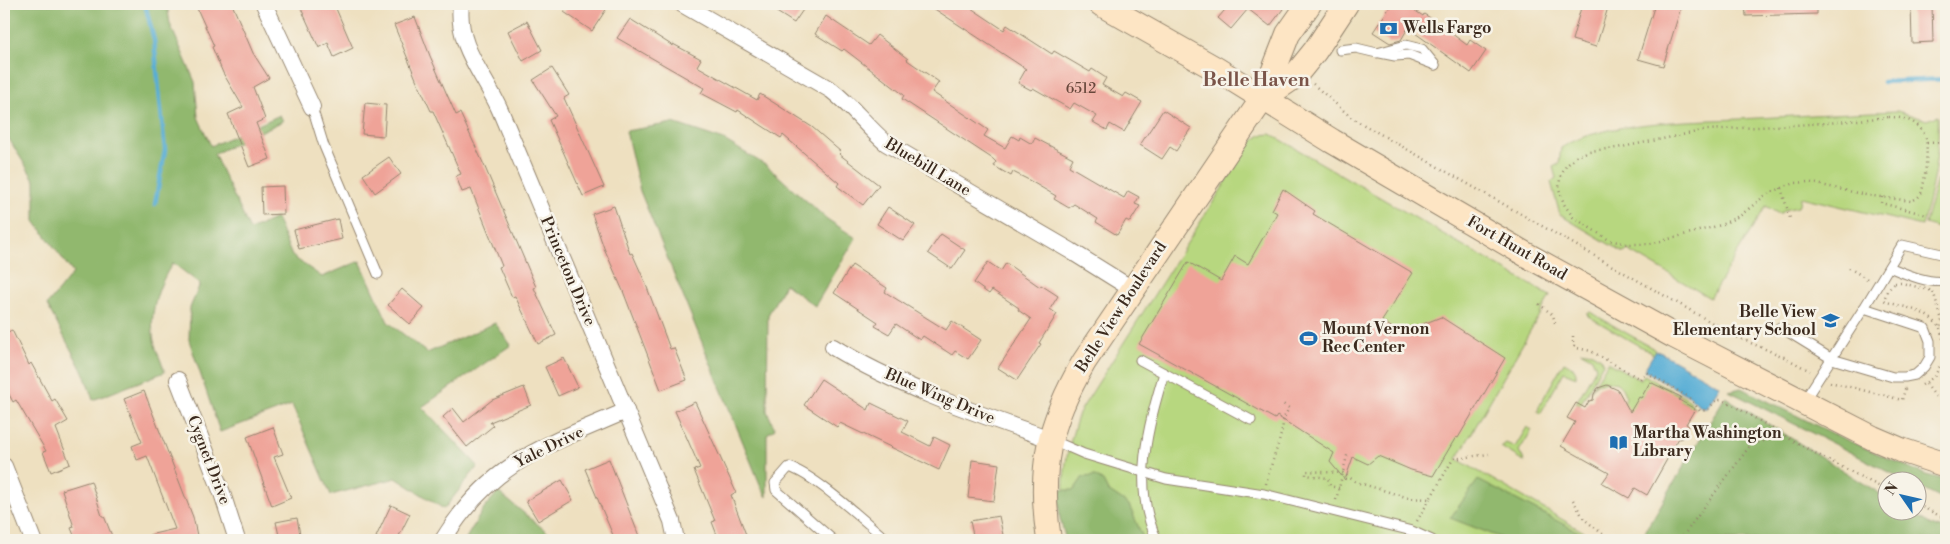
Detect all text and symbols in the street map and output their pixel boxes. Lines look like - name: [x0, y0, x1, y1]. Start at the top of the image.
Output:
- bank icon: Wells Fargo: [1379, 18, 1399, 38]
- place label: Wells Fargo: [1402, 18, 1491, 38]
- district label: Belle Haven: [1202, 68, 1310, 92]
- house number: 6512: [1066, 80, 1096, 98]
- street label: Bluebill Lane: [881, 133, 975, 200]
- street label: Fort Hunt Road: [1463, 211, 1571, 285]
- street label: Princeton Drive: [536, 213, 600, 329]
- street label: Belle View Boulevard: [1071, 238, 1171, 377]
- place label: Belle View Elementary School: [1673, 302, 1817, 340]
- school or university icon: Belle View Elementary School: [1820, 311, 1840, 331]
- place label: Mount Vernon Rec Center: [1322, 319, 1430, 357]
- sports icon: Mount Vernon Rec Center: [1298, 328, 1318, 348]
- street label: Blue Wing Drive: [881, 363, 998, 428]
- street label: Cygnet Drive: [183, 413, 235, 507]
- street label: Yale Drive: [510, 422, 587, 473]
- place label: Martha Washington Library: [1633, 423, 1782, 461]
- library icon: Martha Washington Library: [1609, 432, 1629, 452]
- north arrow: [1878, 472, 1928, 522]
- text: N: [1881, 480, 1903, 499]

